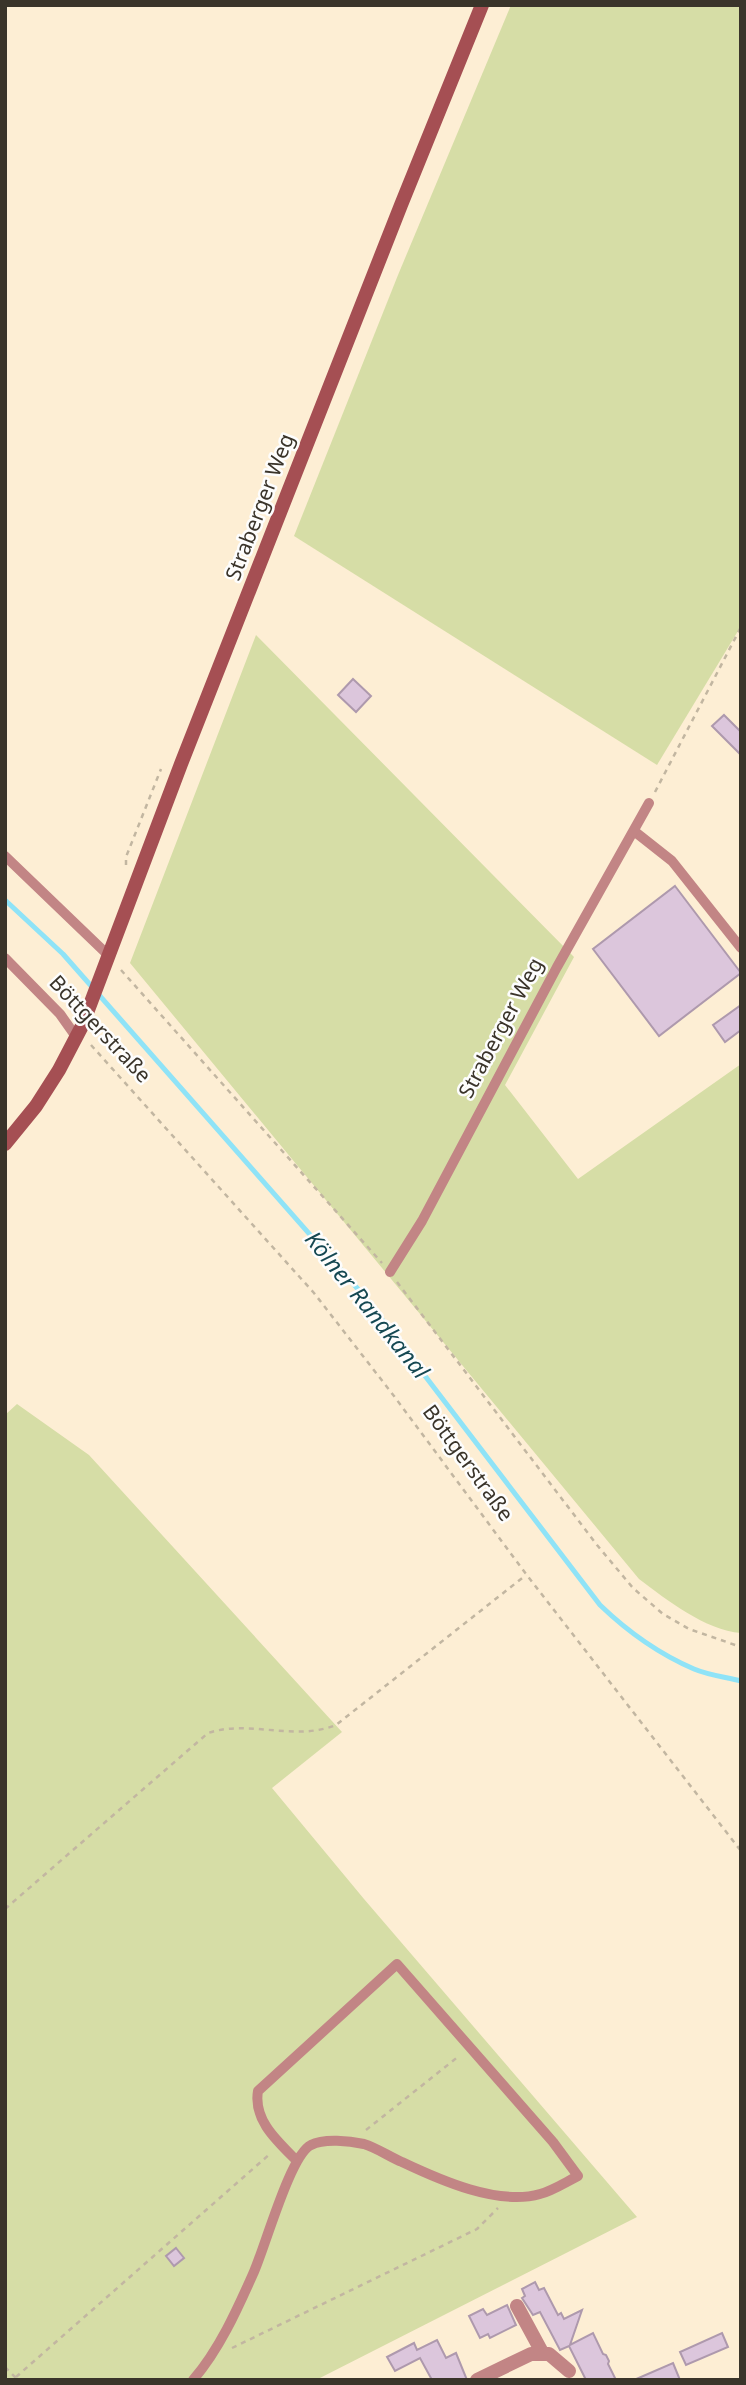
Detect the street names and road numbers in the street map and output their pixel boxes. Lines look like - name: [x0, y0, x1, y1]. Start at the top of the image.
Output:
- street label: Straberger Weg: [218, 429, 300, 584]
- street label: Straberger Weg: [451, 952, 549, 1103]
- street label: Böttgerstraße: [44, 968, 158, 1088]
- street label: Böttgerstraße: [417, 1398, 521, 1526]

